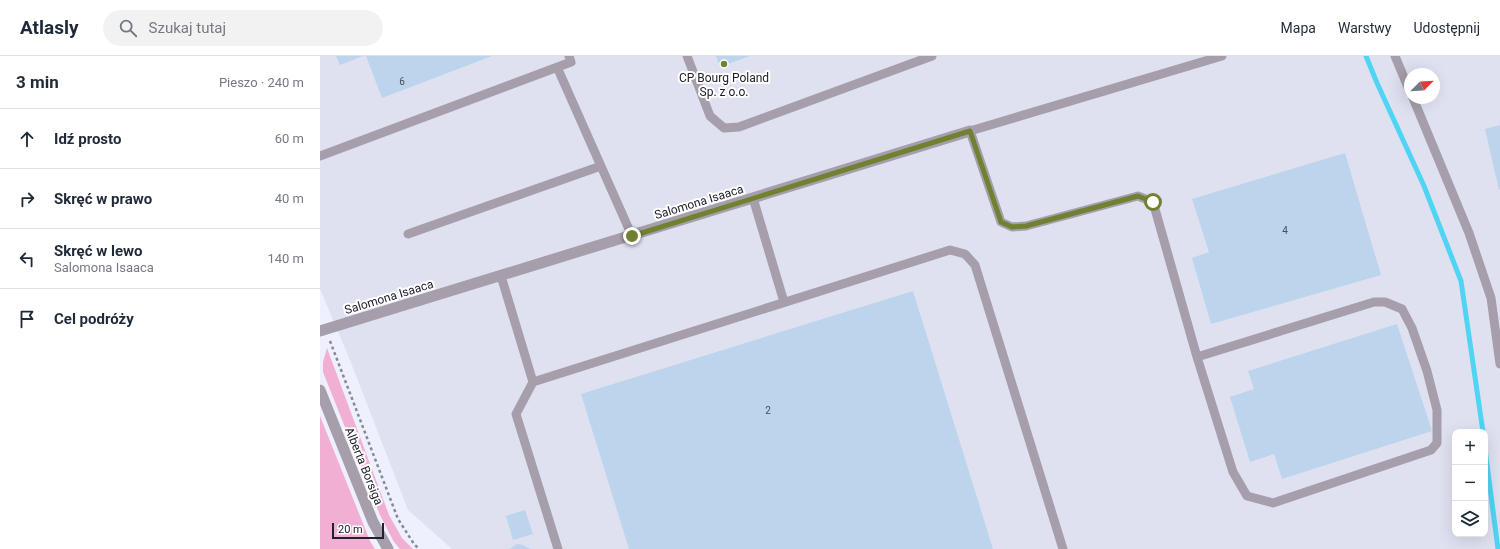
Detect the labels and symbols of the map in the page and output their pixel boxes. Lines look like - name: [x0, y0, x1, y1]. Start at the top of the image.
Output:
- marker: CP Bourg Poland Sp. z o.o.: [719, 59, 729, 69]
- north arrow: [1404, 68, 1440, 104]
- place label: CP Bourg Poland Sp. z o.o.: [679, 71, 769, 99]
- house number: 6: [399, 76, 405, 87]
- street label: Salomona Isaaca: [653, 182, 745, 222]
- route start: [1144, 193, 1162, 211]
- house number: 4: [1282, 225, 1288, 236]
- route end: [623, 227, 641, 245]
- street label: Salomona Isaaca: [343, 277, 435, 317]
- house number: 2: [765, 405, 771, 416]
- street label: Alberta Borsiga: [342, 425, 386, 507]
- scale bar: [332, 521, 384, 540]

